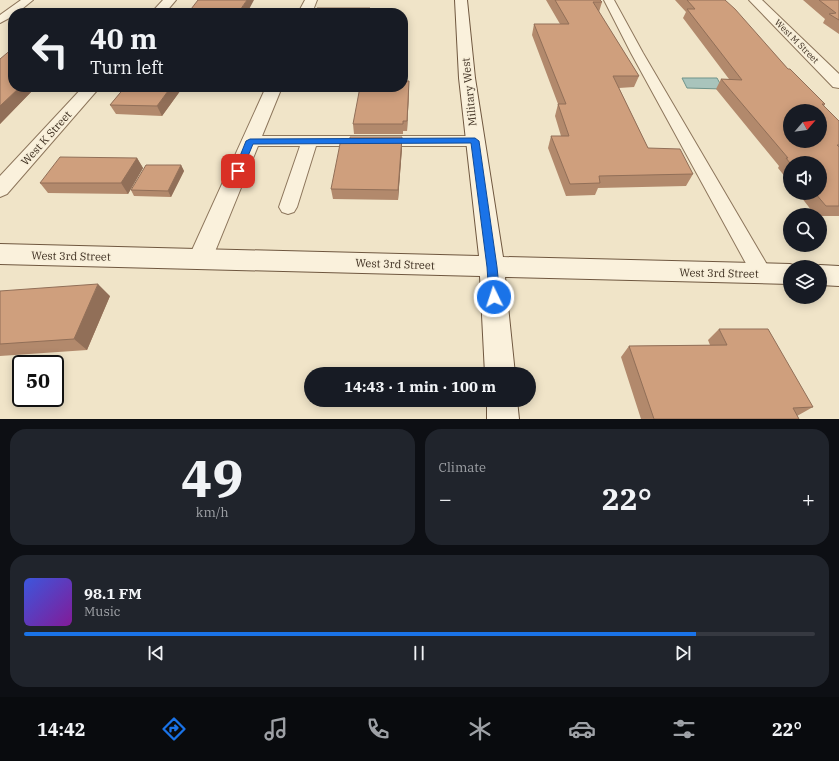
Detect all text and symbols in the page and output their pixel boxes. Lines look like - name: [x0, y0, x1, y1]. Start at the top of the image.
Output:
- street label: West M Street: [773, 17, 821, 65]
- text: 40 m: [90, 20, 157, 57]
- icon: left: [24, 24, 76, 76]
- text: Turn left: [90, 56, 164, 79]
- street label: Military West: [458, 57, 480, 127]
- north arrow: [783, 104, 827, 148]
- map controls: [783, 104, 827, 304]
- street label: West K Street: [18, 108, 74, 168]
- pin: [221, 154, 255, 188]
- button: sound: [783, 156, 827, 200]
- icon: arrive: [227, 160, 249, 182]
- button: search: [783, 208, 827, 252]
- street label: West 3rd Street: [31, 248, 111, 264]
- street label: West 3rd Street: [355, 256, 435, 272]
- button: layers: [783, 260, 827, 304]
- street label: West 3rd Street: [679, 265, 759, 281]
- position arrow: [473, 276, 515, 318]
- speed limit sign: 50: [12, 355, 64, 407]
- text: 14:43 · 1 min · 100 m: [344, 377, 496, 396]
- text: 49: [181, 444, 243, 511]
- text: Climate: [439, 459, 486, 476]
- text: 22°: [602, 479, 652, 518]
- text: −: [439, 484, 452, 513]
- text: +: [802, 484, 815, 513]
- text: km/h: [196, 504, 229, 521]
- text: 98.1 FM: [84, 584, 142, 603]
- text: Music: [84, 603, 121, 620]
- icon: previous: [145, 642, 167, 664]
- icon: pause: [408, 642, 430, 664]
- icon: next: [672, 642, 694, 664]
- icon: directions: [160, 715, 188, 743]
- icon: music: [262, 715, 290, 743]
- icon: phone: [364, 715, 392, 743]
- icon: climate: [466, 715, 494, 743]
- icon: car: [568, 715, 596, 743]
- icon: filters: [670, 715, 698, 743]
- text: 14:42: [37, 718, 86, 741]
- text: 22°: [772, 718, 802, 741]

